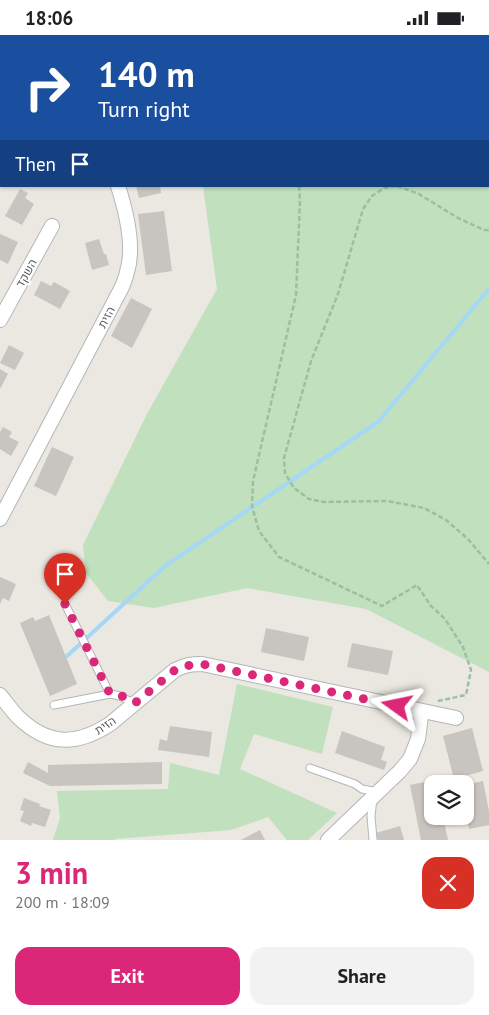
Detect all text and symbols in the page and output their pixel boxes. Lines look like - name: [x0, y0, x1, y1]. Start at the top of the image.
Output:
- text: 18:06: [25, 6, 73, 30]
- text: 140 m: [98, 51, 195, 97]
- icon: right: [15, 55, 80, 120]
- text: Turn right: [98, 95, 190, 123]
- icon: arrive: [66, 150, 94, 178]
- text: Then: [15, 152, 56, 176]
- street label: השקד: [12, 256, 40, 290]
- street label: הזית: [94, 304, 118, 330]
- pin: [44, 553, 86, 604]
- icon: arrive: [51, 560, 79, 588]
- position arrow: [370, 679, 422, 731]
- street label: הזית: [92, 713, 118, 737]
- map controls: [424, 775, 474, 825]
- button: layers: [424, 775, 474, 825]
- text: 3 min: [15, 853, 88, 892]
- button: close: [422, 857, 474, 909]
- text: 200 m · 18:09: [15, 892, 110, 912]
- button: Exit: [15, 947, 240, 1005]
- button: Share: [250, 947, 474, 1005]

